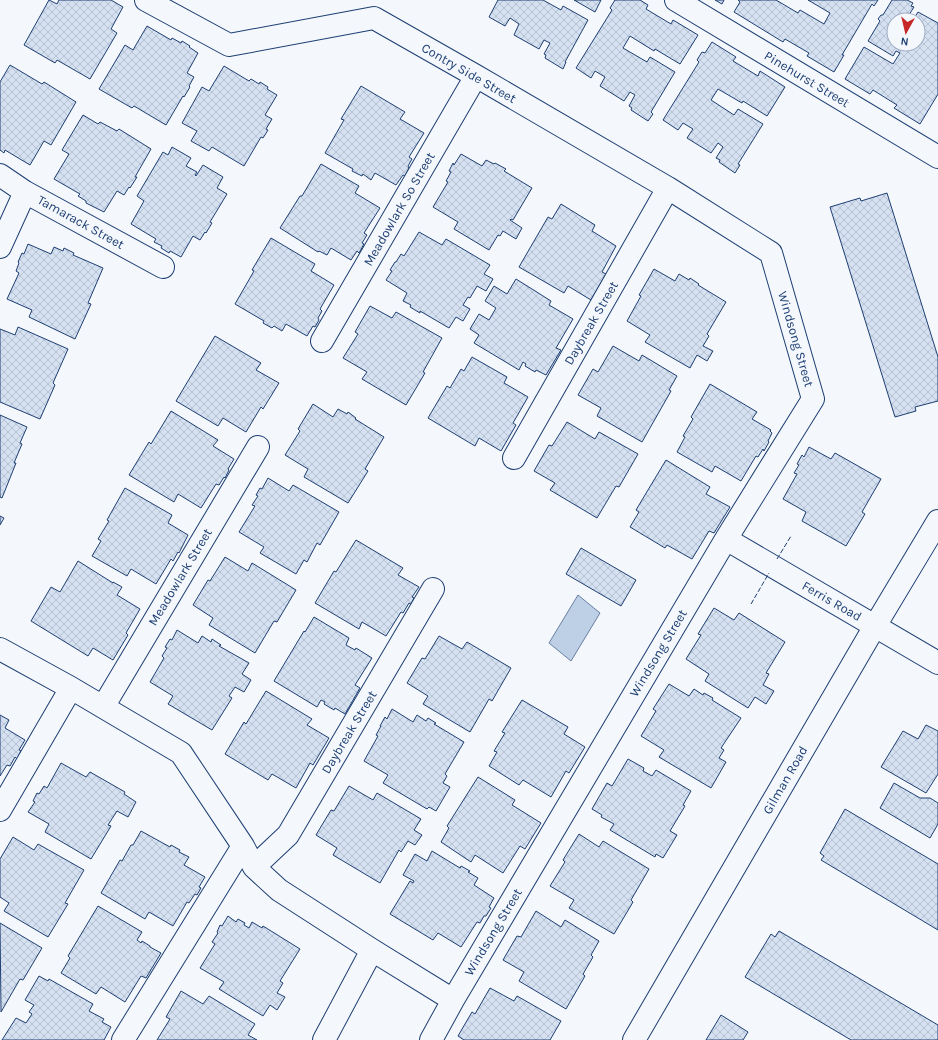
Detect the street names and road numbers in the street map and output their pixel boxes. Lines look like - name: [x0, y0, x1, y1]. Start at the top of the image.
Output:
- street label: Contry Side Street: [419, 40, 519, 106]
- street label: Pinehurst Street: [762, 48, 852, 110]
- street label: Meadowlark So Street: [360, 149, 438, 268]
- street label: Tamarack Street: [35, 192, 127, 252]
- street label: Daybreak Street: [561, 278, 621, 368]
- street label: Windsong Street: [775, 289, 817, 389]
- street label: Meadowlark Street: [145, 526, 215, 628]
- street label: Ferris Road: [800, 578, 864, 624]
- street label: Windsong Street: [626, 607, 690, 699]
- street label: Daybreak Street: [318, 688, 380, 776]
- street label: Gilman Road: [759, 743, 811, 817]
- street label: Windsong Street: [461, 886, 525, 978]

